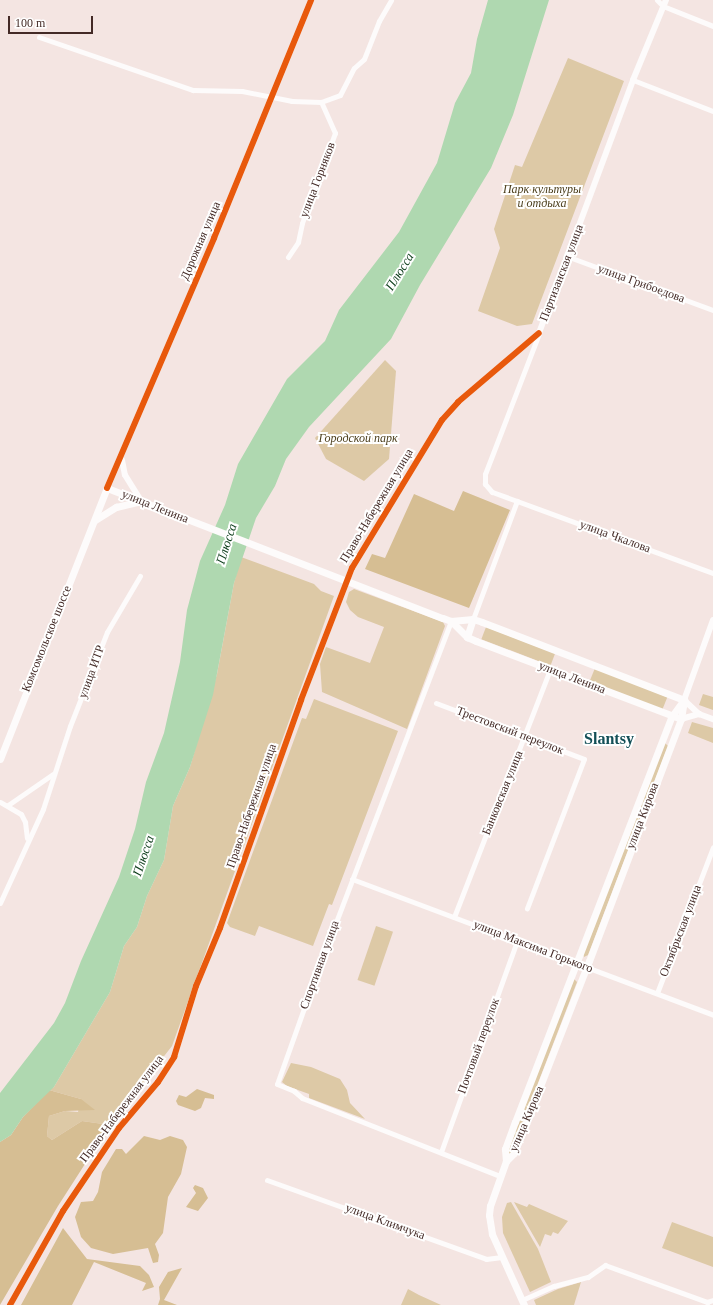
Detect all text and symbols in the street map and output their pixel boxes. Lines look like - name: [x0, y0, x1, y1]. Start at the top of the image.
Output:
- scale bar: [10, 8, 95, 34]
- text: 100 m: [15, 16, 45, 30]
- street label: улица Горняков: [297, 140, 339, 220]
- park label: Парк культуры и отдыха: [503, 183, 581, 211]
- street label: Дорожная улица: [178, 199, 224, 283]
- street label: Партизанская улица: [537, 223, 587, 323]
- water label: Плюсса: [382, 250, 418, 294]
- street label: улица Грибоедова: [596, 262, 686, 306]
- park label: Городской парк: [318, 432, 398, 446]
- street label: Право-Набережная улица: [337, 446, 417, 566]
- street label: улица Ленина: [120, 487, 190, 527]
- street label: улица Чкалова: [578, 518, 652, 556]
- water label: Плюсса: [213, 522, 241, 566]
- street label: Комсомольское шоссе: [19, 584, 75, 694]
- street label: улица ИТР: [76, 644, 108, 700]
- street label: улица Ленина: [536, 659, 608, 697]
- street label: Трестовский переулок: [454, 704, 566, 758]
- district label: Slantsy: [584, 729, 634, 749]
- street label: Право-Набережная улица: [224, 742, 280, 870]
- street label: Банковская улица: [479, 749, 527, 837]
- street label: улица Кирова: [624, 781, 662, 851]
- water label: Плюсса: [130, 834, 158, 878]
- street label: Октябрьская улица: [657, 883, 705, 979]
- street label: улица Максима Горького: [471, 918, 595, 976]
- street label: Спортивная улица: [297, 919, 343, 1011]
- street label: Почтовый переулок: [455, 996, 503, 1096]
- street label: Право-Набережная улица: [77, 1053, 167, 1165]
- street label: улица Кирова: [507, 1084, 547, 1154]
- street label: улица Климчука: [343, 1201, 427, 1243]

